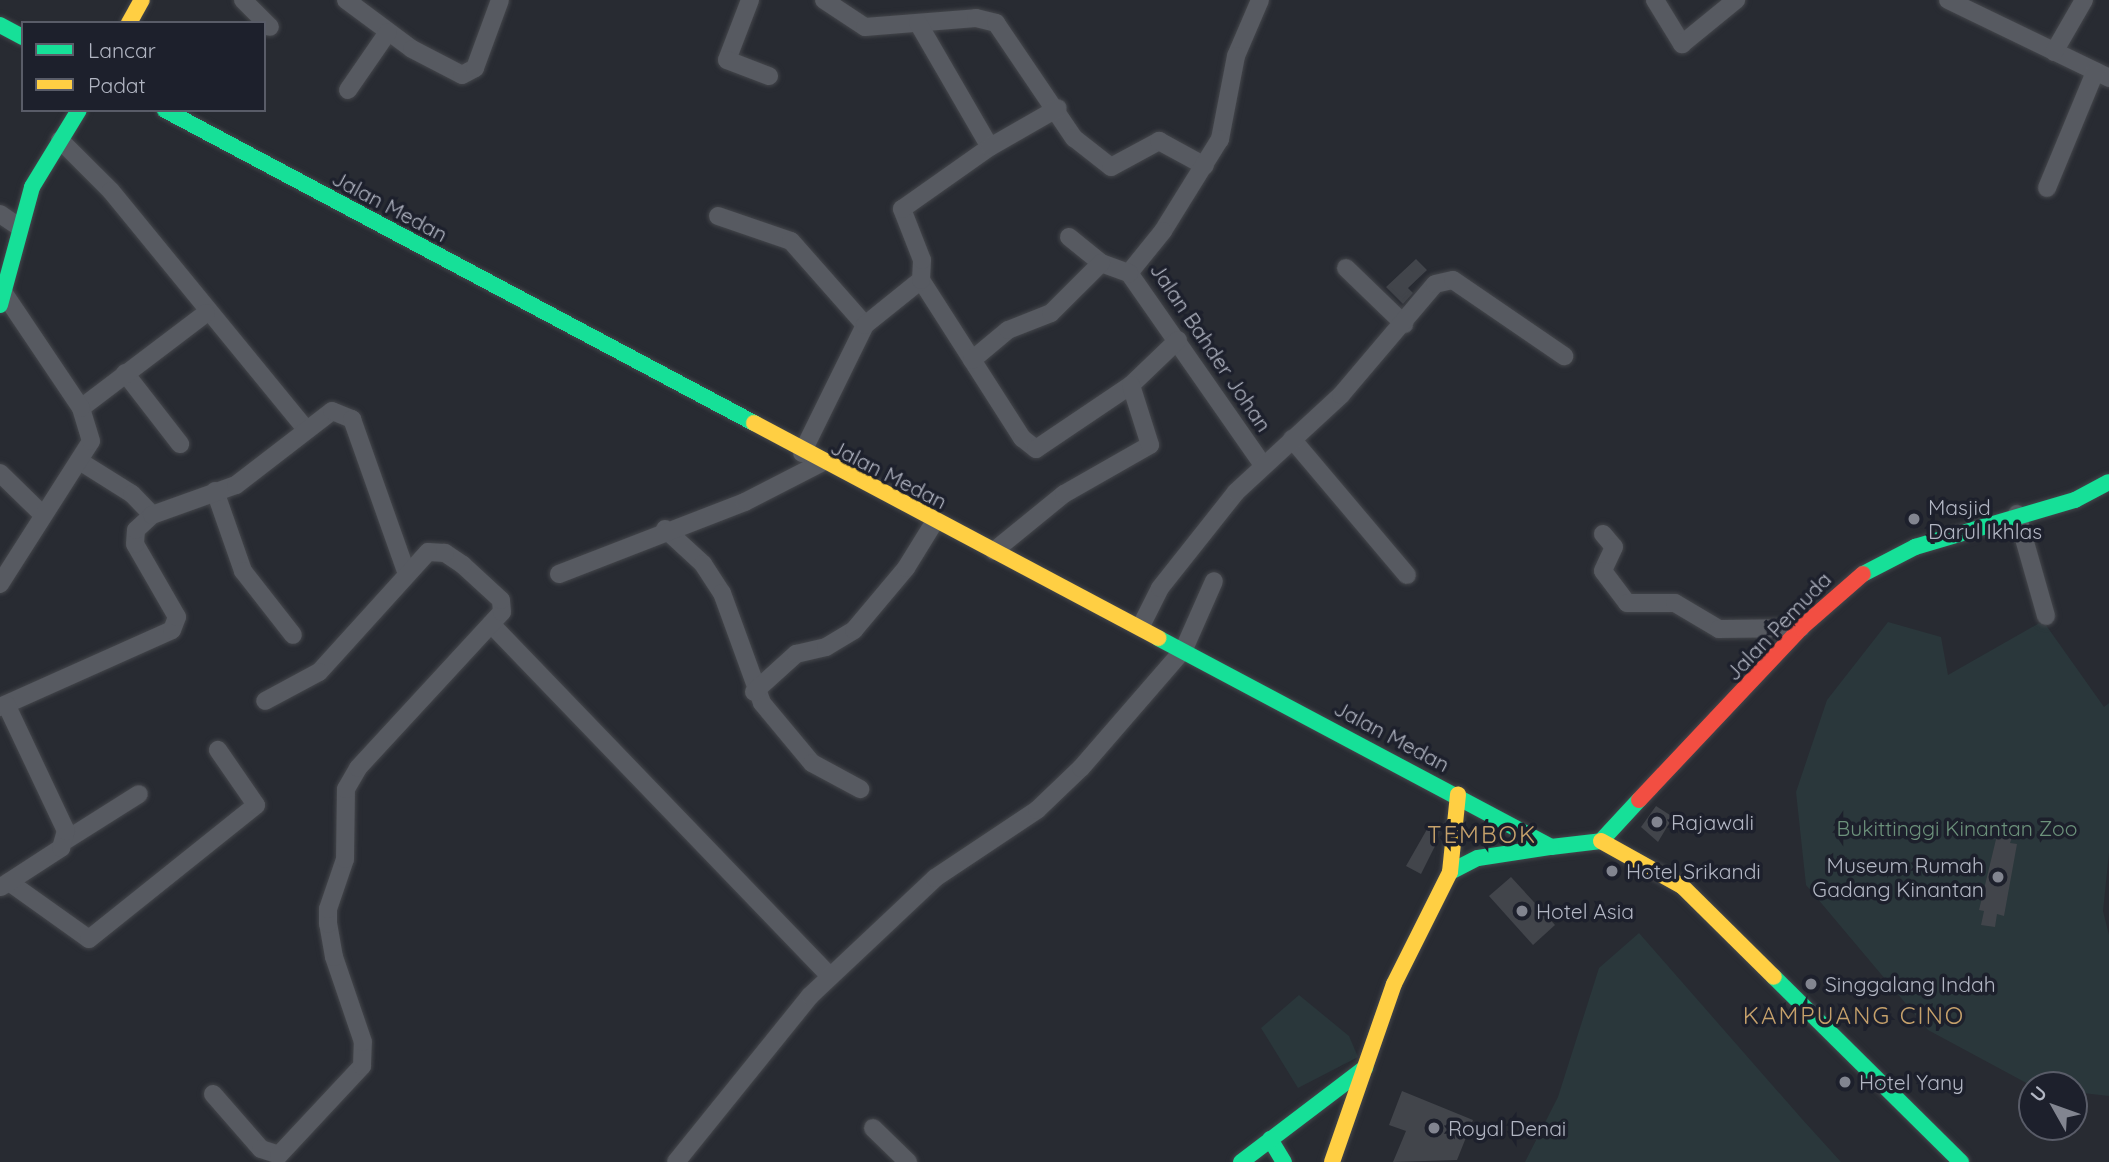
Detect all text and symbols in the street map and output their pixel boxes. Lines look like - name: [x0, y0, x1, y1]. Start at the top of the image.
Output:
- legend: [21, 21, 266, 112]
- text: Lancar: [88, 37, 156, 63]
- text: Padat: [88, 72, 146, 98]
- street label: Jalan Medan: [328, 165, 452, 247]
- street label: Jalan Bahder Johan: [1145, 258, 1277, 436]
- street label: Jalan Medan: [827, 434, 951, 514]
- place label: Masjid Darul Ikhlas: [1928, 494, 2042, 544]
- marker: Masjid Darul Ikhlas: [1906, 511, 1922, 527]
- street label: Jalan Pemuda: [1720, 567, 1836, 685]
- street label: Jalan Medan: [1330, 695, 1454, 777]
- place label: Rajawali: [1671, 809, 1754, 835]
- marker: Rajawali: [1649, 814, 1665, 830]
- park label: Bukittinggi Kinantan Zoo: [1837, 815, 2077, 841]
- district label: TEMBOK: [1428, 821, 1536, 849]
- place label: Museum Rumah Gadang Kinantan: [1812, 852, 1984, 902]
- place label: Hotel Srikandi: [1626, 858, 1761, 884]
- marker: Hotel Srikandi: [1604, 863, 1620, 879]
- marker: Museum Rumah Gadang Kinantan: [1990, 869, 2006, 885]
- place label: Hotel Asia: [1536, 898, 1634, 924]
- marker: Hotel Asia: [1514, 903, 1530, 919]
- place label: Singgalang Indah: [1825, 971, 1996, 997]
- marker: Singgalang Indah: [1803, 976, 1819, 992]
- district label: KAMPUANG CINO: [1744, 1002, 1964, 1030]
- place label: Hotel Yany: [1859, 1069, 1964, 1095]
- north arrow: [2018, 1071, 2088, 1141]
- marker: Hotel Yany: [1837, 1074, 1853, 1090]
- text: U: [2025, 1081, 2052, 1107]
- place label: Royal Denai: [1448, 1115, 1566, 1141]
- marker: Royal Denai: [1426, 1120, 1442, 1136]

